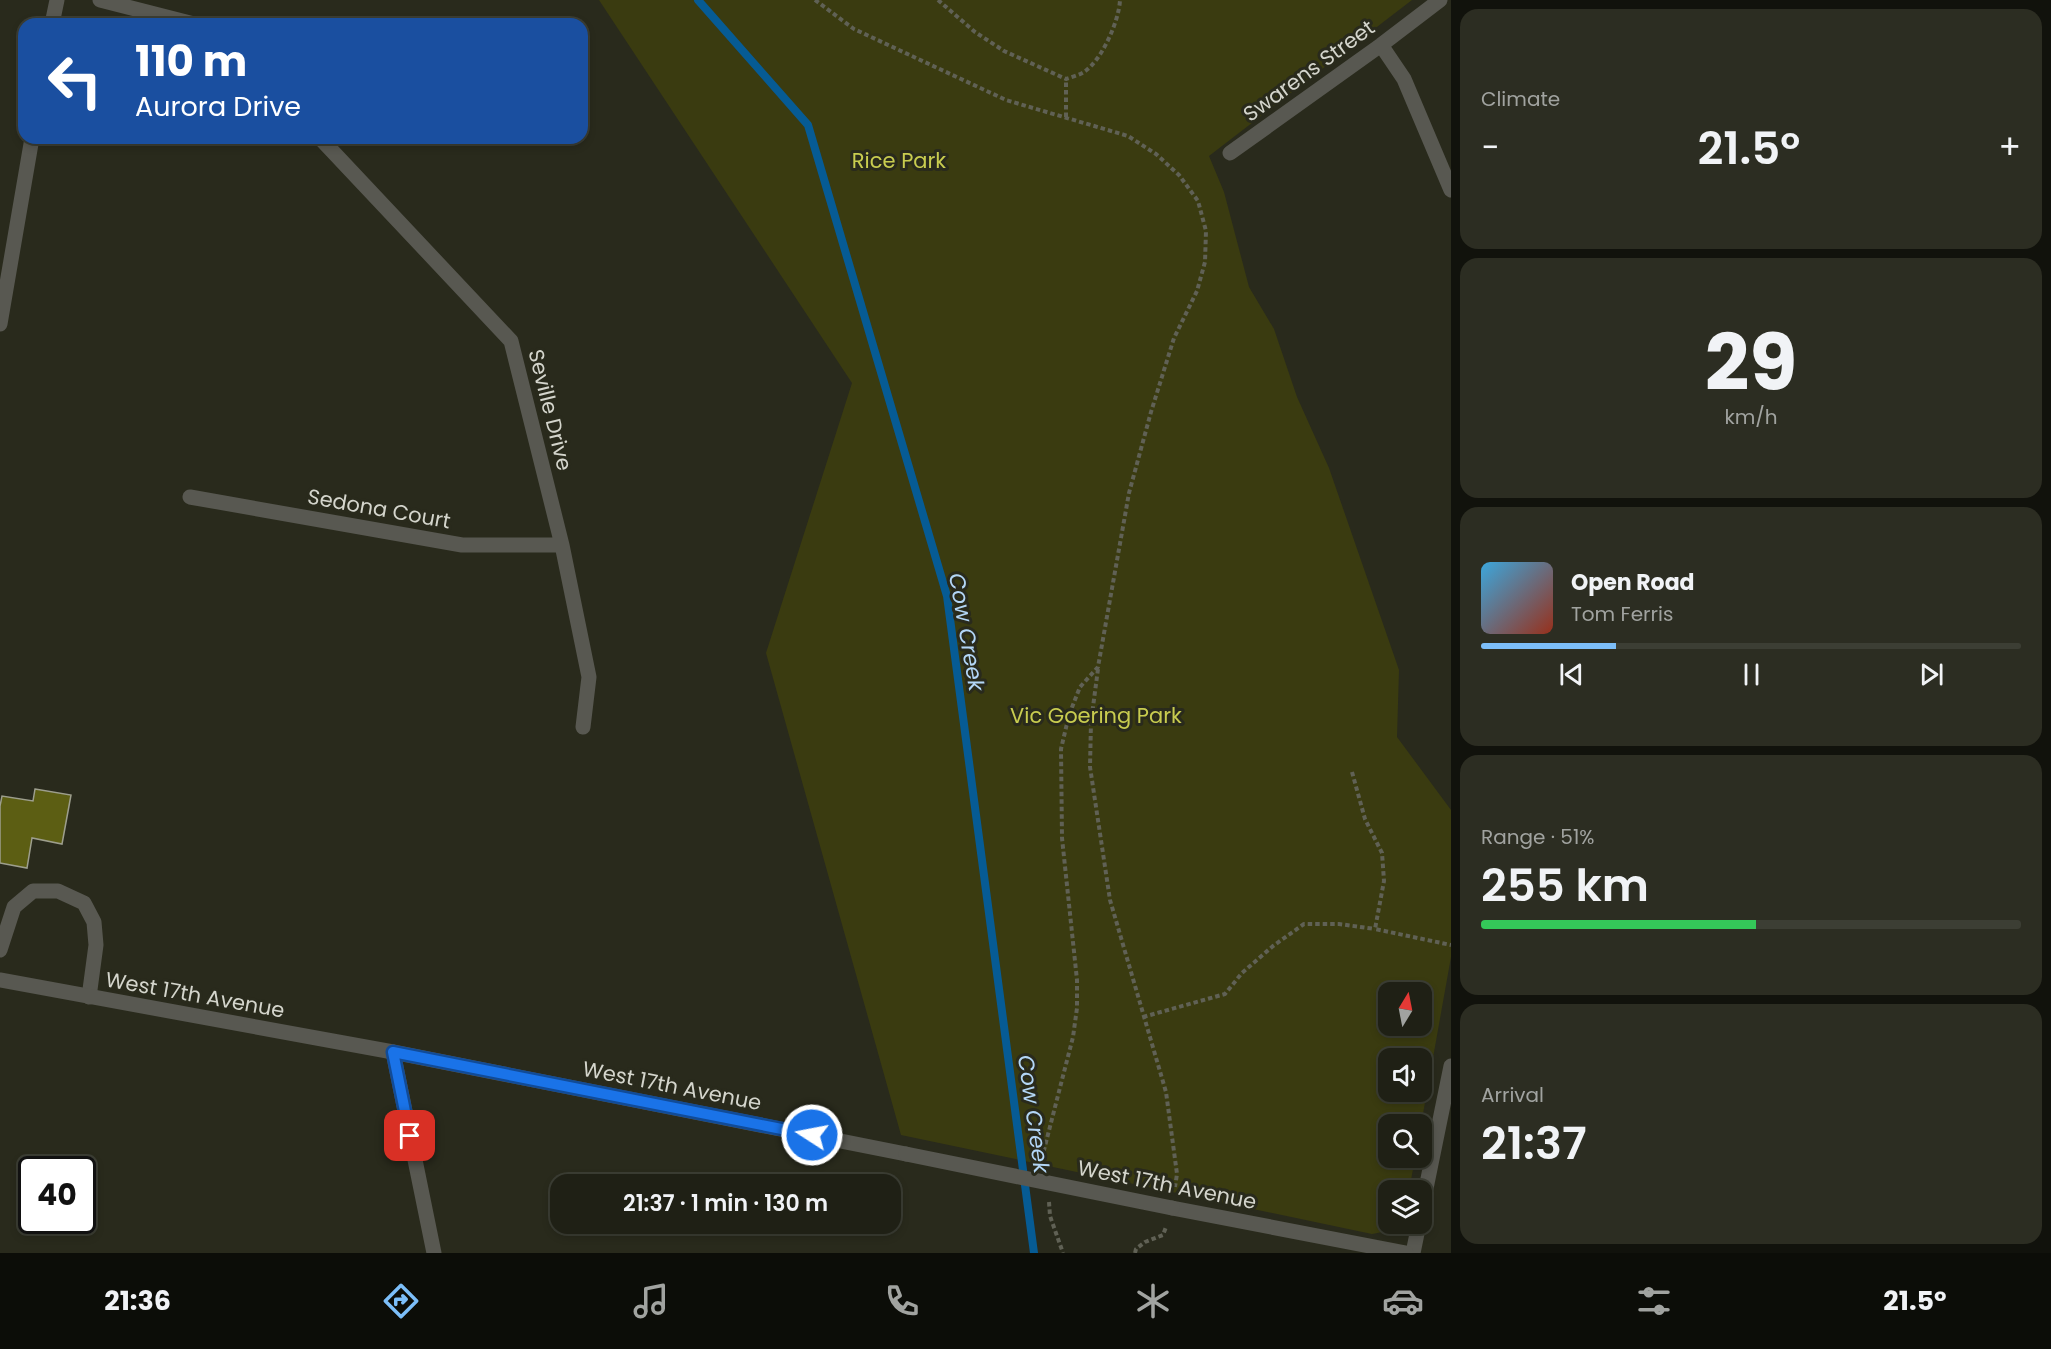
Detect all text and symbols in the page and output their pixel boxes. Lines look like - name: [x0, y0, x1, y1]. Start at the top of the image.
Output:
- street label: Swarens Street: [1237, 13, 1380, 128]
- text: 110 m: [135, 32, 247, 91]
- icon: left: [36, 42, 114, 120]
- text: Climate: [1481, 85, 1560, 113]
- text: Aurora Drive: [135, 88, 301, 125]
- text: 21.5°: [1697, 117, 1800, 180]
- text: −: [1481, 124, 1499, 171]
- text: +: [1998, 124, 2021, 171]
- park label: Rice Park: [852, 146, 946, 175]
- text: 29: [1705, 308, 1797, 417]
- street label: Seville Drive: [521, 346, 580, 473]
- text: km/h: [1724, 403, 1778, 431]
- street label: Sedona Court: [305, 482, 453, 535]
- text: Open Road: [1571, 567, 1695, 598]
- water label: Cow Creek: [941, 571, 992, 695]
- text: Tom Ferris: [1571, 600, 1673, 628]
- icon: previous: [1555, 658, 1588, 691]
- icon: pause: [1735, 658, 1768, 691]
- icon: next: [1915, 658, 1948, 691]
- park label: Vic Goering Park: [1010, 701, 1182, 730]
- text: Range · 51%: [1481, 823, 1594, 851]
- text: 255 km: [1481, 854, 1649, 917]
- street label: West 17th Avenue: [103, 964, 287, 1025]
- north arrow: [1378, 982, 1432, 1036]
- map controls: [1378, 982, 1432, 1234]
- button: sound: [1378, 1048, 1432, 1102]
- water label: Cow Creek: [1010, 1053, 1057, 1177]
- street label: West 17th Avenue: [580, 1054, 764, 1117]
- text: Arrival: [1481, 1081, 1544, 1109]
- position arrow: [780, 1103, 844, 1167]
- pin: [384, 1110, 435, 1161]
- text: 21:37: [1481, 1112, 1587, 1175]
- button: search: [1378, 1114, 1432, 1168]
- icon: arrive: [393, 1119, 426, 1152]
- street label: West 17th Avenue: [1075, 1153, 1259, 1216]
- speed limit sign: 40: [18, 1156, 96, 1234]
- button: layers: [1378, 1180, 1432, 1234]
- text: 21:37 · 1 min · 130 m: [623, 1188, 828, 1219]
- icon: directions: [380, 1280, 422, 1322]
- icon: music: [630, 1280, 672, 1322]
- icon: phone: [881, 1280, 923, 1322]
- icon: climate: [1132, 1280, 1174, 1322]
- icon: car: [1382, 1280, 1424, 1322]
- icon: filters: [1633, 1280, 1675, 1322]
- text: 21:36: [104, 1282, 171, 1319]
- text: 21.5°: [1883, 1282, 1947, 1319]

